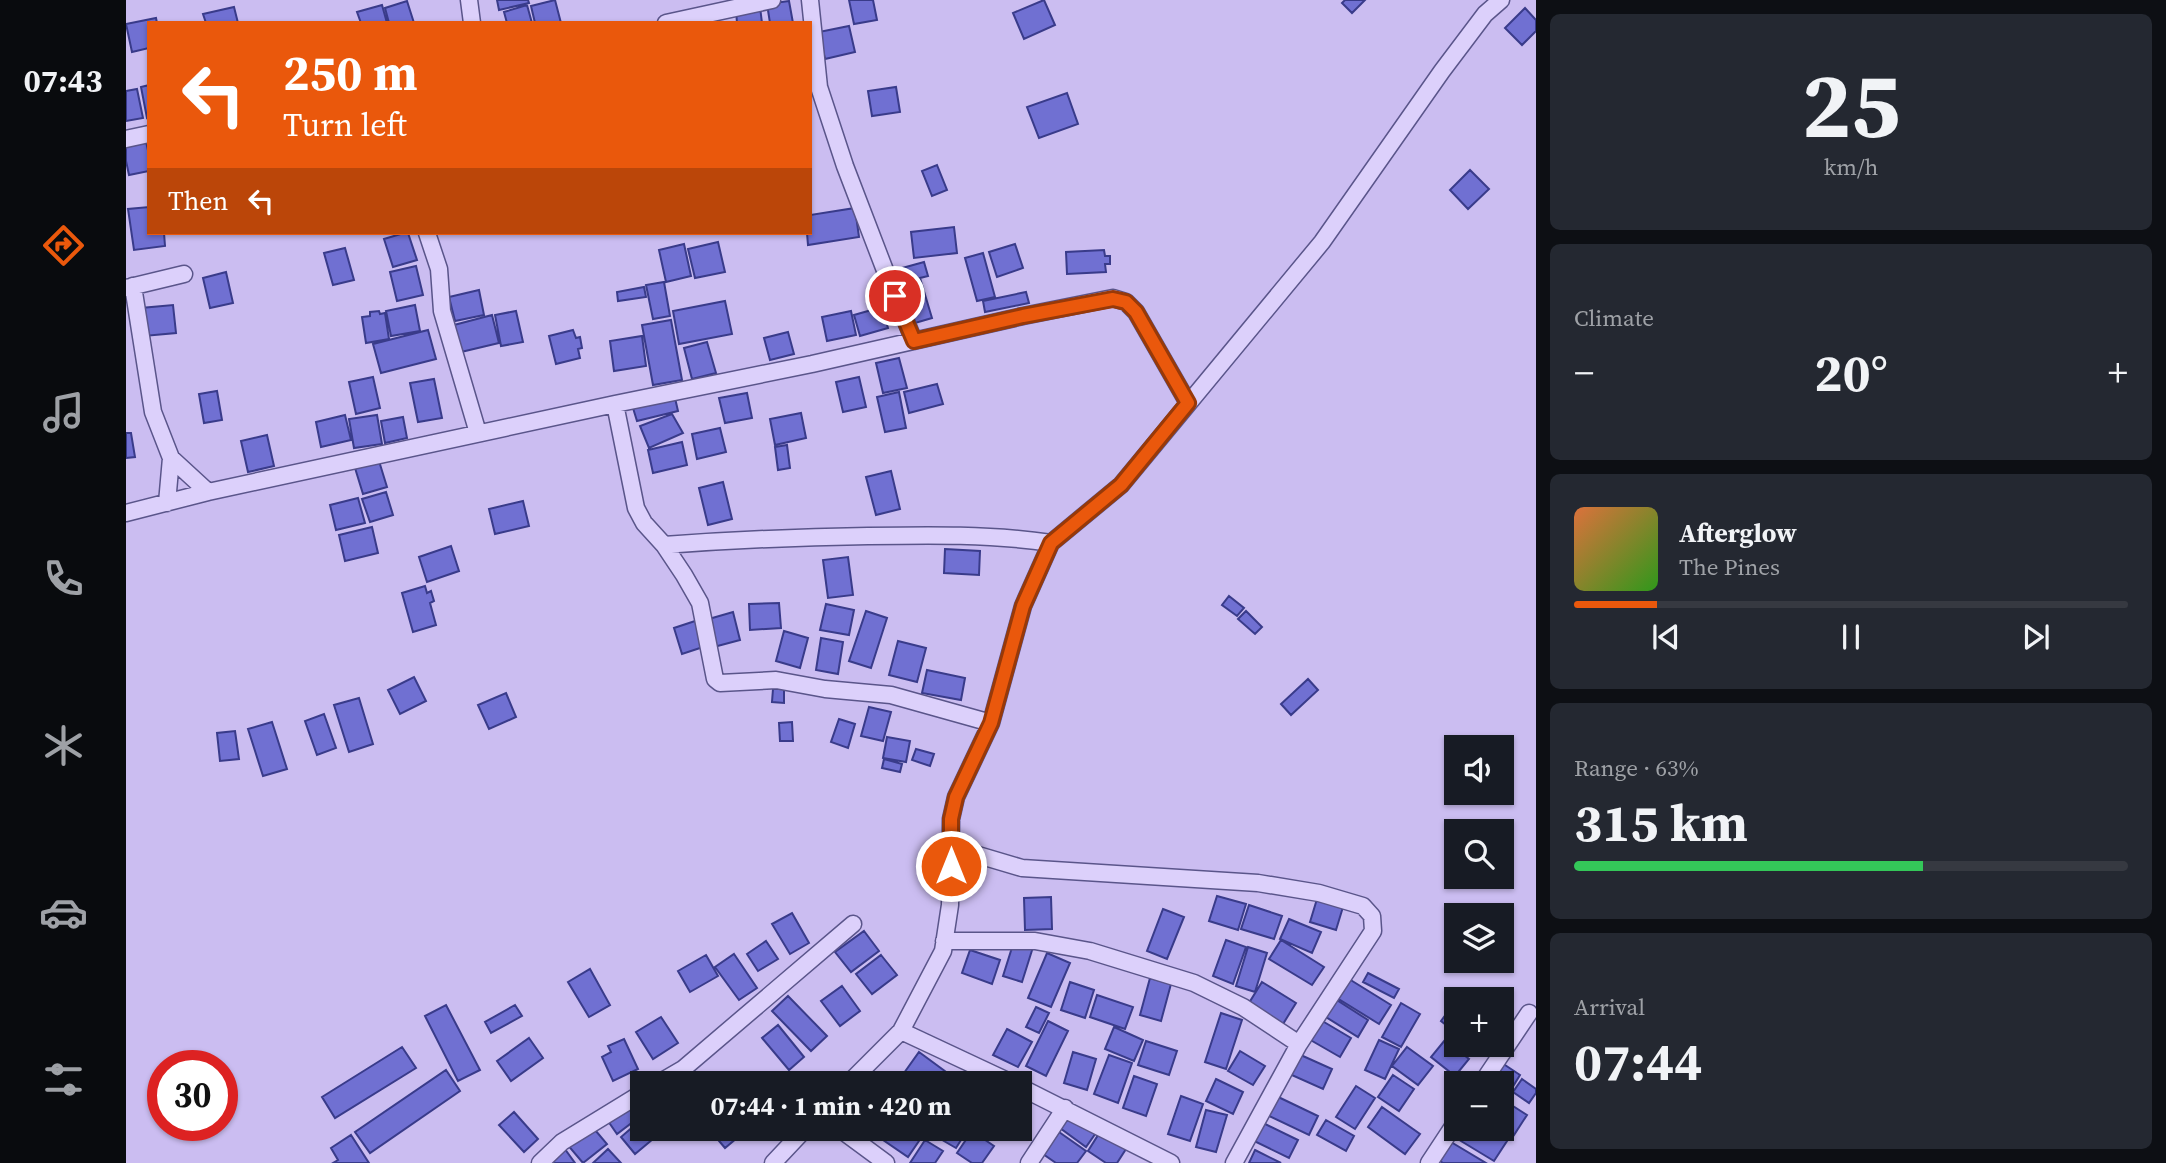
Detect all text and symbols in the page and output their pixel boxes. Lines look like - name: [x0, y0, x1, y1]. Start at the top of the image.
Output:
- text: 250 m: [283, 39, 418, 106]
- text: 25: [1802, 43, 1900, 167]
- icon: left: [168, 49, 259, 140]
- text: 07:43: [24, 59, 102, 103]
- text: Turn left: [283, 103, 407, 147]
- text: km/h: [1824, 151, 1878, 183]
- icon: left: [242, 182, 280, 220]
- text: Then: [168, 183, 228, 219]
- icon: directions: [39, 221, 88, 270]
- pin: [865, 266, 925, 326]
- icon: arrive: [876, 277, 914, 315]
- text: Climate: [1574, 302, 1654, 334]
- text: 20°: [1814, 337, 1888, 408]
- text: −: [1574, 347, 1594, 399]
- text: +: [2108, 347, 2128, 399]
- icon: music: [39, 388, 88, 437]
- text: Afterglow: [1679, 515, 1797, 551]
- text: The Pines: [1679, 551, 1780, 583]
- icon: phone: [39, 554, 88, 603]
- icon: previous: [1647, 618, 1685, 656]
- icon: pause: [1832, 618, 1870, 656]
- icon: next: [2017, 618, 2055, 656]
- icon: climate: [39, 721, 88, 770]
- map controls: [1444, 735, 1514, 1141]
- button: sound: [1444, 735, 1514, 805]
- text: Range · 63%: [1574, 752, 1699, 784]
- text: 315 km: [1574, 787, 1748, 858]
- button: search: [1444, 819, 1514, 889]
- position arrow: [914, 829, 988, 903]
- icon: car: [39, 888, 88, 937]
- button: layers: [1444, 903, 1514, 973]
- button: +: [1444, 987, 1514, 1057]
- text: Arrival: [1574, 991, 1645, 1023]
- text: 07:44: [1574, 1026, 1702, 1097]
- speed limit sign: 30: [147, 1050, 238, 1141]
- icon: filters: [39, 1055, 88, 1104]
- button: −: [1444, 1071, 1514, 1141]
- text: 07:44 · 1 min · 420 m: [711, 1088, 951, 1124]

